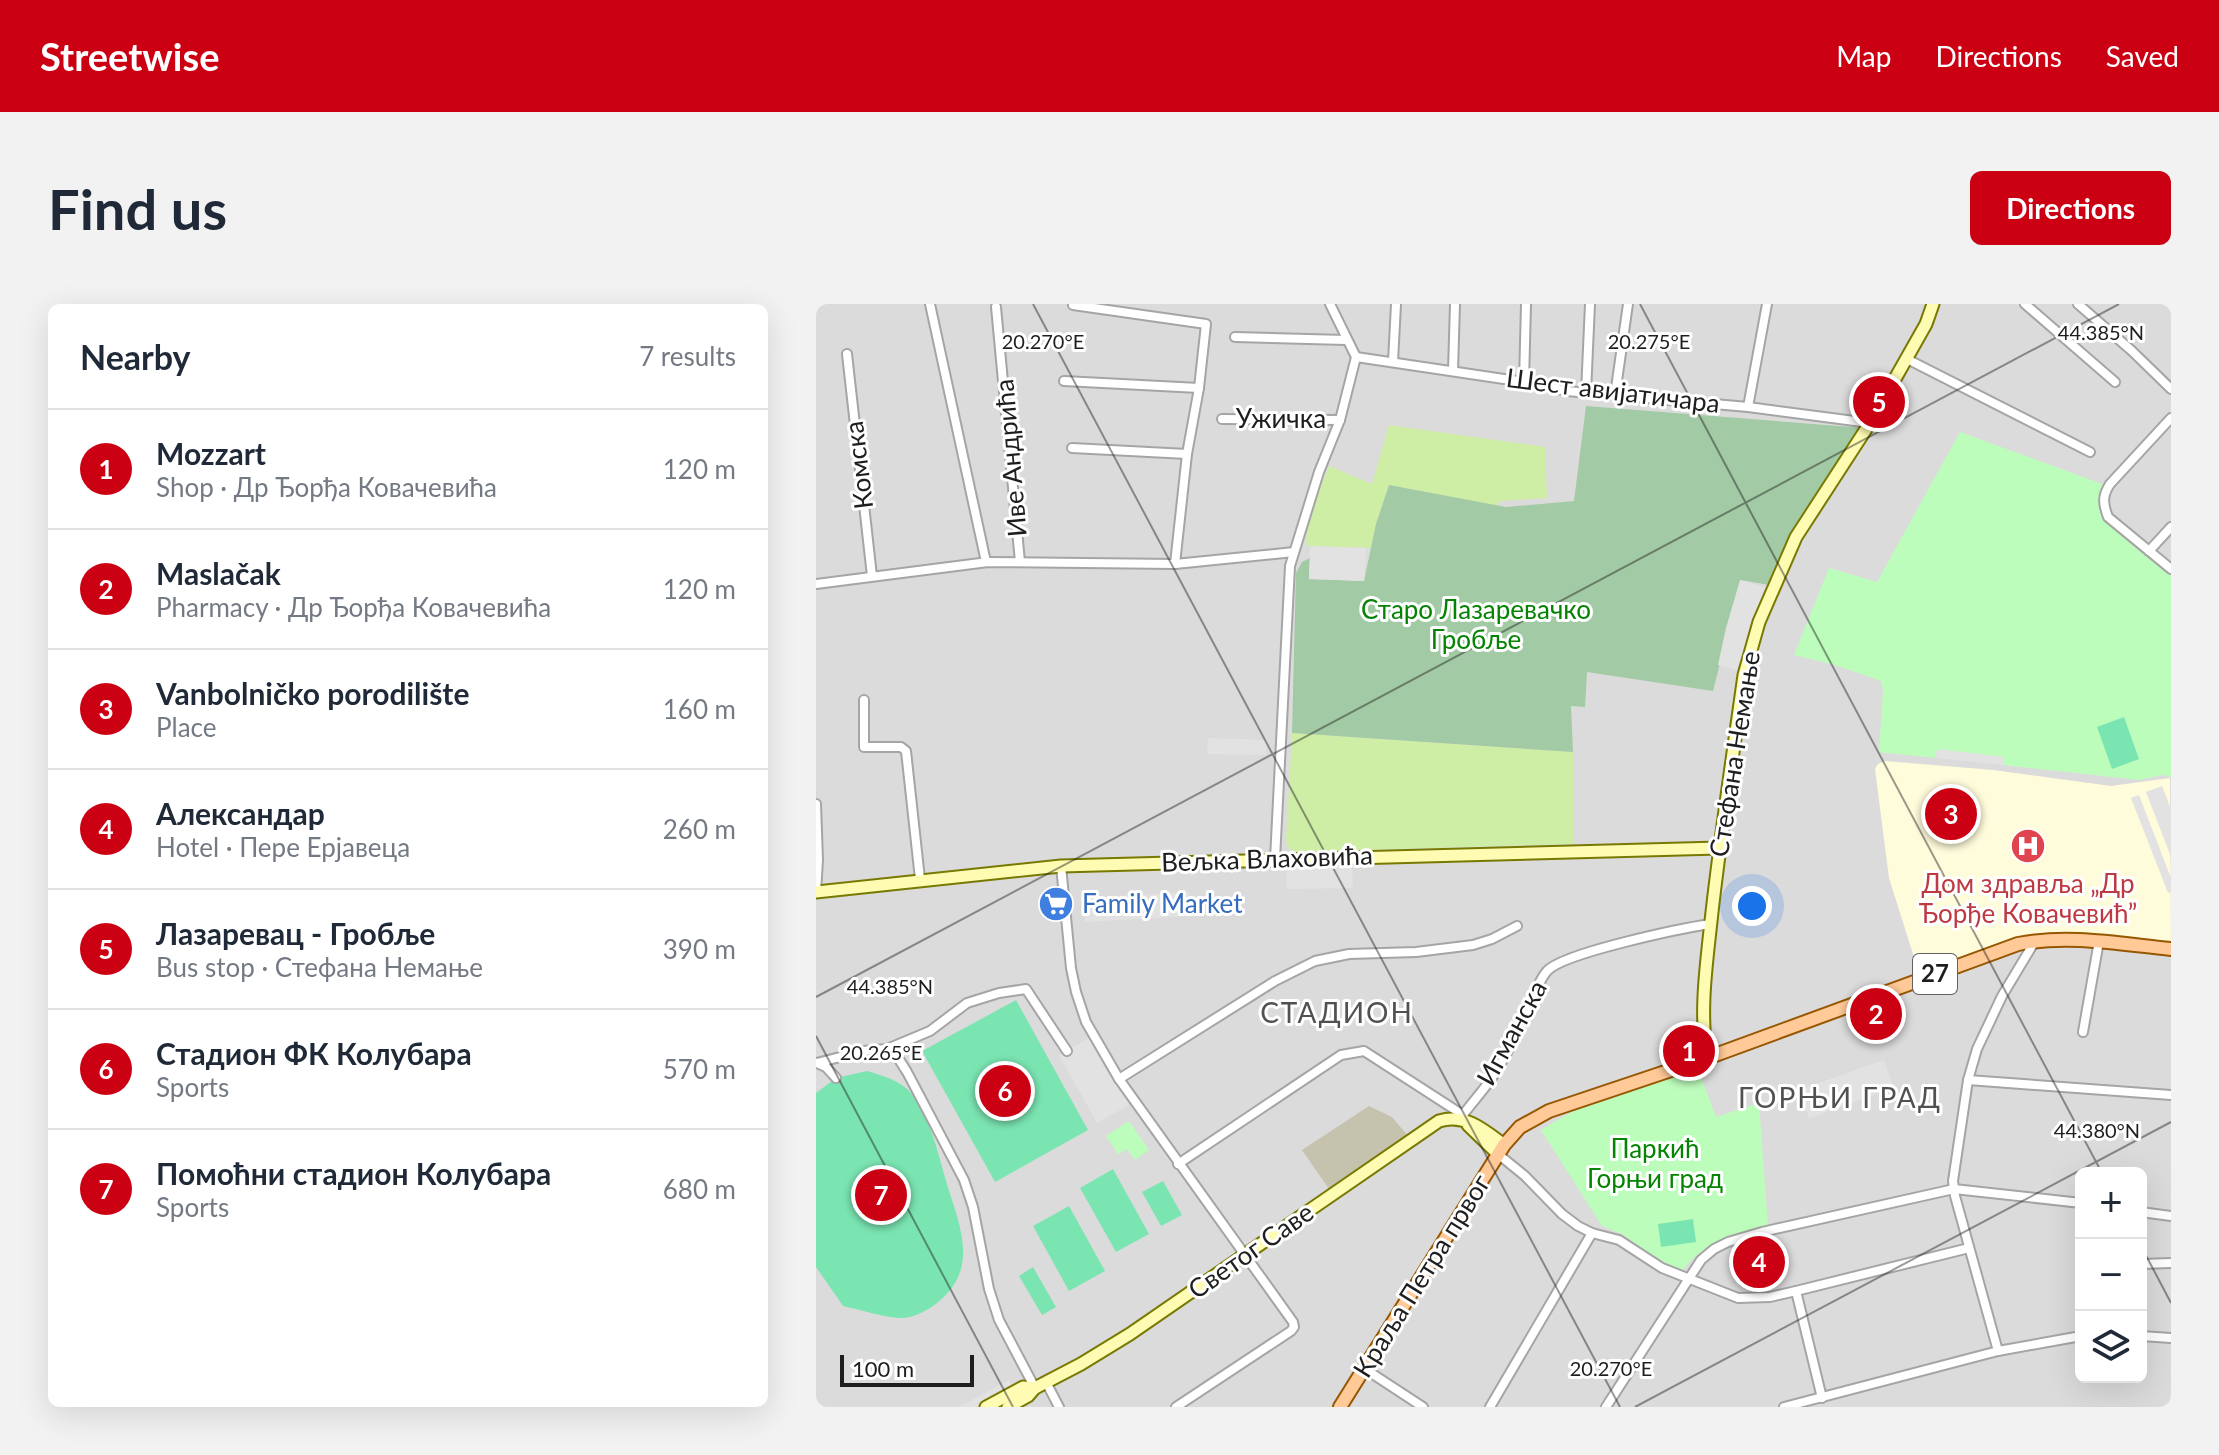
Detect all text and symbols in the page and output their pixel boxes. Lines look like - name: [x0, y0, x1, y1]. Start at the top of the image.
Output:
- text: Streetwise: [40, 33, 219, 79]
- text: Map: [1836, 39, 1891, 73]
- text: Directions: [1935, 39, 2062, 73]
- text: Saved: [2106, 39, 2179, 73]
- button: Directions: [1970, 171, 2171, 245]
- text: Find us: [48, 175, 227, 242]
- text: 44.385°N: [2058, 320, 2144, 344]
- text: 20.270°E: [1002, 329, 1084, 353]
- text: 20.275°E: [1608, 329, 1690, 353]
- text: Nearby: [80, 336, 191, 377]
- text: 7 results: [639, 340, 736, 372]
- street label: Шест авијатичара: [1504, 361, 1722, 419]
- pin: 5: [1853, 372, 1905, 432]
- street label: Иве Андрића: [987, 378, 1033, 538]
- street label: Ужичка: [1236, 402, 1326, 434]
- street label: Комска: [837, 419, 879, 511]
- text: Mozzart: [156, 435, 266, 471]
- text: 1: [98, 453, 114, 485]
- text: 120 m: [663, 453, 736, 485]
- text: Shop · Др Ђорђа Ковачевића: [156, 471, 497, 503]
- text: Maslačak: [156, 555, 281, 591]
- text: 2: [98, 573, 114, 605]
- text: 120 m: [663, 573, 736, 605]
- text: Pharmacy · Др Ђорђа Ковачевића: [156, 591, 551, 623]
- park label: Старо Лазаревачко Гробље: [1361, 593, 1591, 655]
- street label: Стефана Немање: [1702, 649, 1766, 859]
- text: Vanbolničko porodilište: [156, 675, 469, 711]
- text: 3: [98, 693, 114, 725]
- text: 160 m: [663, 693, 736, 725]
- text: Place: [156, 711, 217, 743]
- pin: 3: [1925, 784, 1977, 844]
- text: Александар: [156, 795, 325, 831]
- text: 4: [98, 813, 114, 845]
- text: 260 m: [663, 813, 736, 845]
- hospital icon: Дом здравља „Др Ђорђе Ковачевић”: [2009, 827, 2047, 865]
- text: Hotel · Пере Ерјавеца: [156, 831, 410, 863]
- street label: Вељка Влаховића: [1161, 838, 1373, 878]
- place label: Дом здравља „Др Ђорђе Ковачевић”: [1919, 867, 2137, 929]
- supermarket icon: Family Market: [1037, 885, 1075, 923]
- your location: [1732, 886, 1772, 926]
- place label: Family Market: [1082, 887, 1243, 919]
- text: Лазаревац - Гробље: [156, 915, 435, 951]
- text: 5: [98, 933, 114, 965]
- text: 390 m: [663, 933, 736, 965]
- text: Bus stop · Стефана Немање: [156, 951, 483, 983]
- road number: 27: [1913, 954, 1957, 994]
- text: 44.385°N: [847, 974, 933, 998]
- street label: Игманска: [1469, 974, 1553, 1091]
- pin: 2: [1850, 984, 1902, 1044]
- district label: СТАДИОН: [1260, 995, 1414, 1029]
- pin: 1: [1663, 1021, 1715, 1081]
- text: Стадион ФК Колубара: [156, 1035, 472, 1071]
- text: 20.265°E: [840, 1040, 922, 1064]
- text: 6: [98, 1053, 114, 1085]
- text: 570 m: [663, 1053, 736, 1085]
- pin: 6: [979, 1061, 1031, 1121]
- text: Sports: [156, 1071, 229, 1103]
- district label: ГОРЊИ ГРАД: [1738, 1080, 1942, 1114]
- text: 44.380°N: [2054, 1118, 2140, 1142]
- park label: Паркић Горњи град: [1587, 1132, 1723, 1194]
- text: Помоћни стадион Колубара: [156, 1155, 551, 1191]
- pin: 7: [855, 1165, 907, 1225]
- map controls: [2075, 1167, 2147, 1383]
- button: +: [2075, 1167, 2147, 1239]
- street label: Краља Петра првог: [1346, 1168, 1497, 1383]
- text: 7: [98, 1173, 114, 1205]
- text: 680 m: [663, 1173, 736, 1205]
- text: Sports: [156, 1191, 229, 1223]
- street label: Светог Саве: [1182, 1195, 1319, 1305]
- pin: 4: [1733, 1232, 1785, 1292]
- button: −: [2075, 1239, 2147, 1311]
- button: layers: [2075, 1311, 2147, 1383]
- scale bar: [840, 1351, 974, 1387]
- text: 100 m: [852, 1355, 914, 1382]
- text: 20.270°E: [1570, 1356, 1652, 1380]

